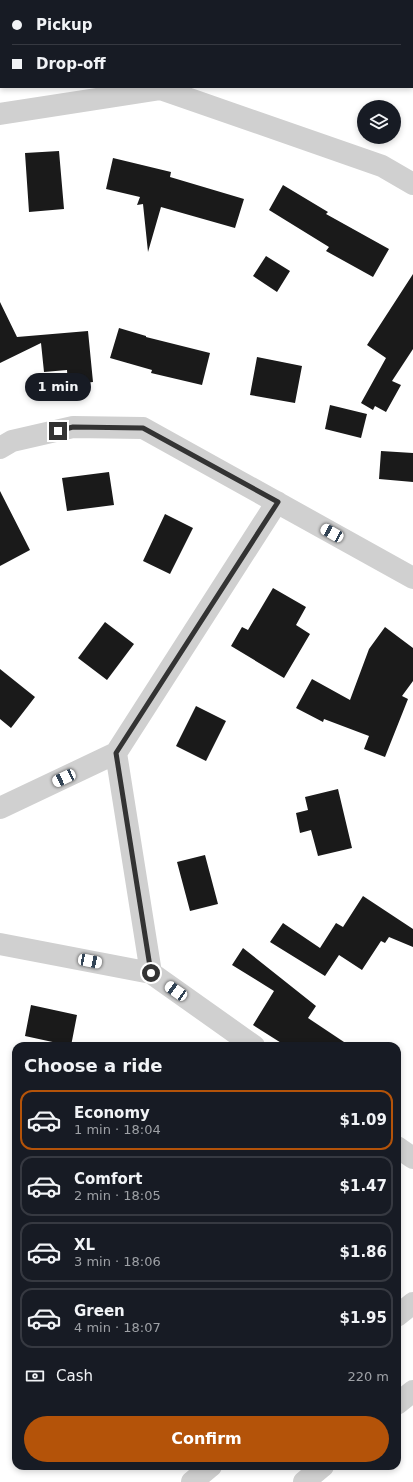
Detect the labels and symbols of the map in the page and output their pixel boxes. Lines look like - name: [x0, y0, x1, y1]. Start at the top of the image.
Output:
- callout: 1 min: [25, 373, 91, 401]
- route end: [49, 422, 67, 440]
- car: [319, 522, 345, 544]
- car: [51, 767, 77, 789]
- car: [77, 953, 103, 969]
- route start: [142, 964, 160, 982]
- car: [163, 979, 189, 1003]

